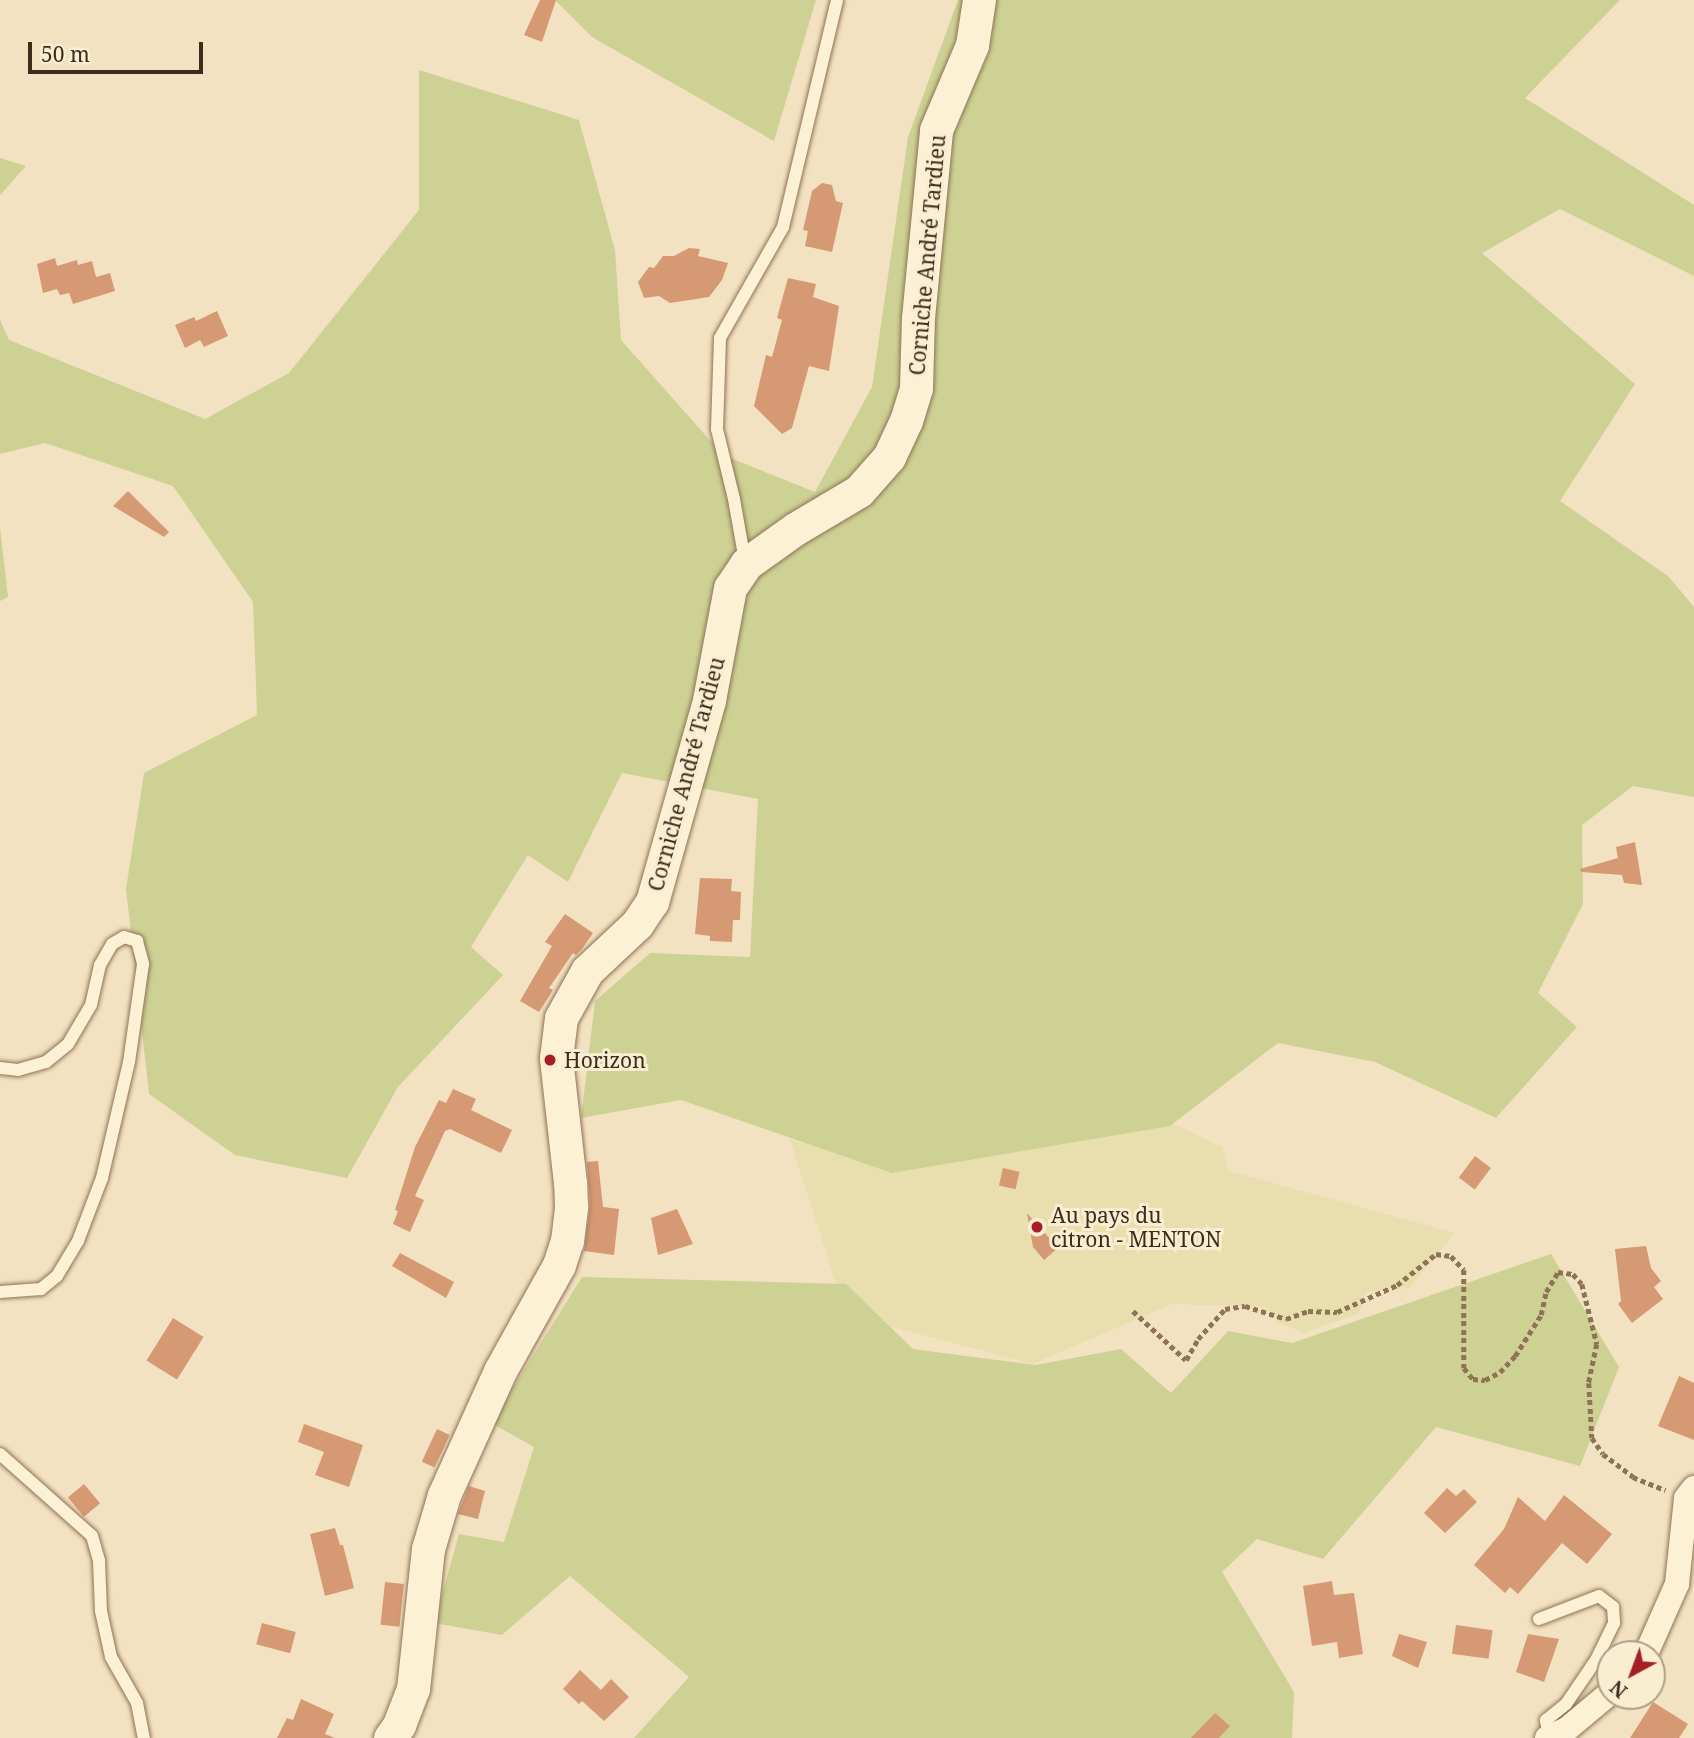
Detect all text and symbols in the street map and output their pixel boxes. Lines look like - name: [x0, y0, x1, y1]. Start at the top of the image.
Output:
- scale bar: [32, 28, 206, 72]
- text: 50 m: [41, 40, 90, 68]
- street label: Corniche André Tardieu: [904, 134, 950, 376]
- street label: Corniche André Tardieu: [643, 654, 729, 894]
- place label: Horizon: [564, 1047, 646, 1073]
- marker: Horizon: [542, 1052, 558, 1068]
- place label: Au pays du citron - MENTON: [1051, 1202, 1221, 1252]
- marker: Au pays du citron - MENTON: [1029, 1219, 1045, 1235]
- north arrow: [1596, 1640, 1666, 1710]
- text: N: [1604, 1675, 1633, 1704]

